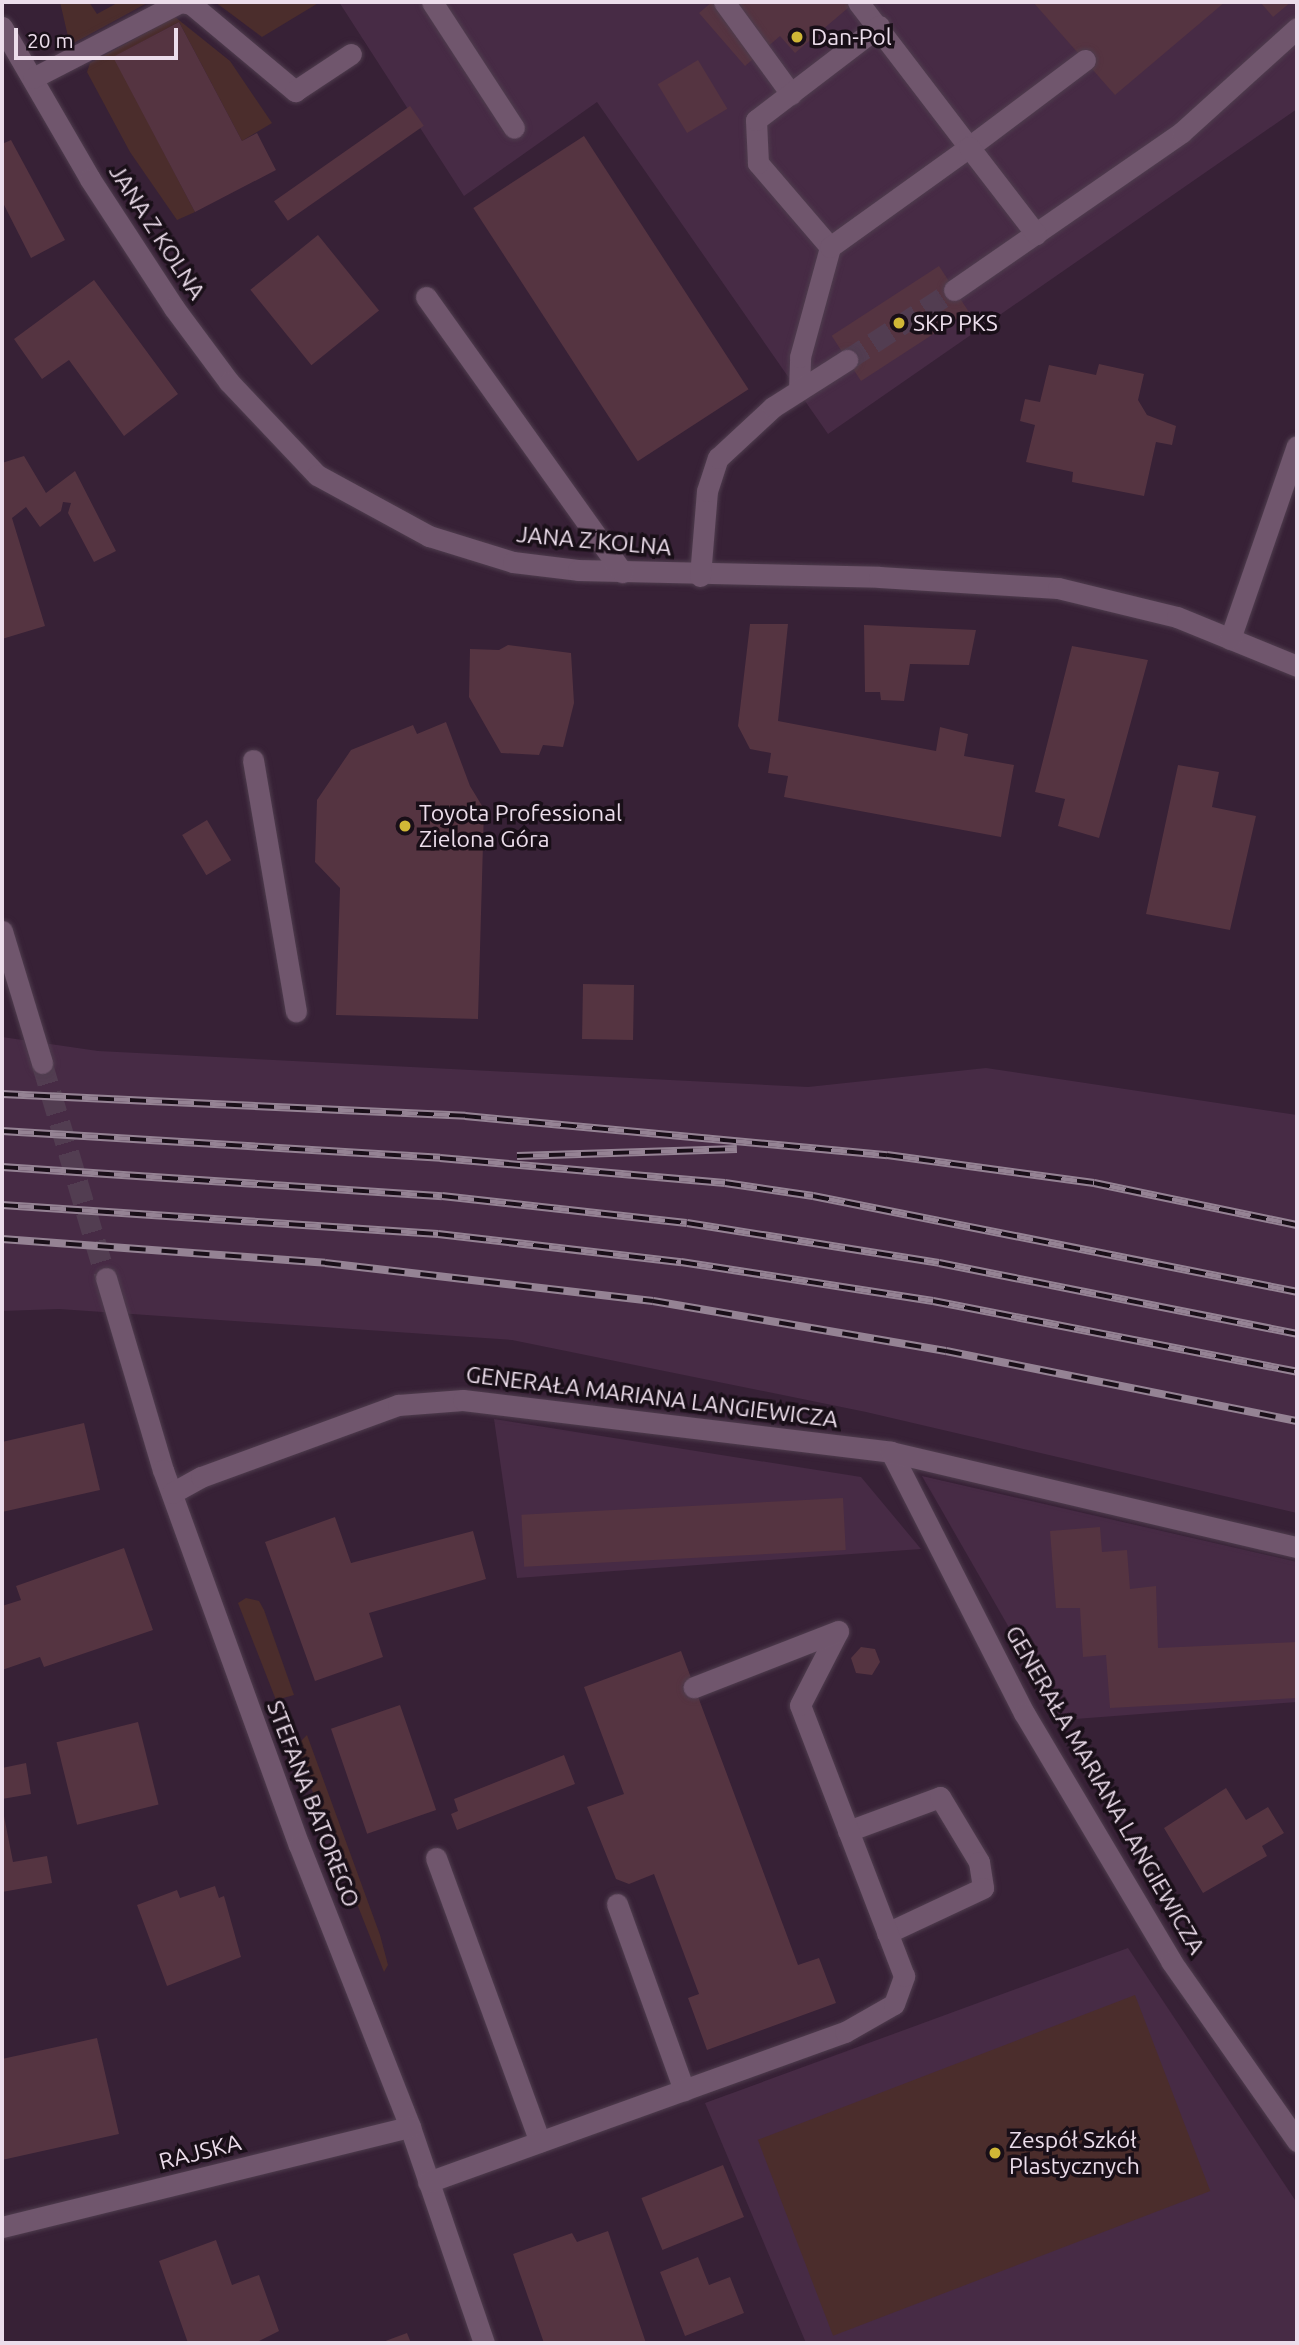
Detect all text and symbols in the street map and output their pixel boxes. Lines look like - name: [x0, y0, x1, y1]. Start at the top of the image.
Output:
- scale bar: [18, 14, 182, 58]
- place label: Dan-Pol: [811, 23, 892, 51]
- text: 20 m: [27, 28, 74, 52]
- marker: Dan-Pol: [789, 29, 805, 45]
- street label: JANA Z KOLNA: [103, 159, 211, 305]
- place label: SKP PKS: [913, 309, 998, 337]
- marker: SKP PKS: [891, 315, 907, 331]
- street label: JANA Z KOLNA: [515, 520, 673, 562]
- place label: Toyota Professional Zielona Góra: [419, 799, 622, 853]
- marker: Toyota Professional Zielona Góra: [397, 818, 413, 834]
- street label: GENERAŁA MARIANA LANGIEWICZA: [464, 1360, 840, 1434]
- street label: GENERAŁA MARIANA LANGIEWICZA: [999, 1621, 1211, 1959]
- street label: STEFANA BATOREGO: [261, 1697, 365, 1911]
- place label: Zespół Szkół Plastycznych: [1009, 2126, 1140, 2180]
- street label: RAJSKA: [156, 2128, 244, 2176]
- marker: Zespół Szkół Plastycznych: [987, 2145, 1003, 2161]

